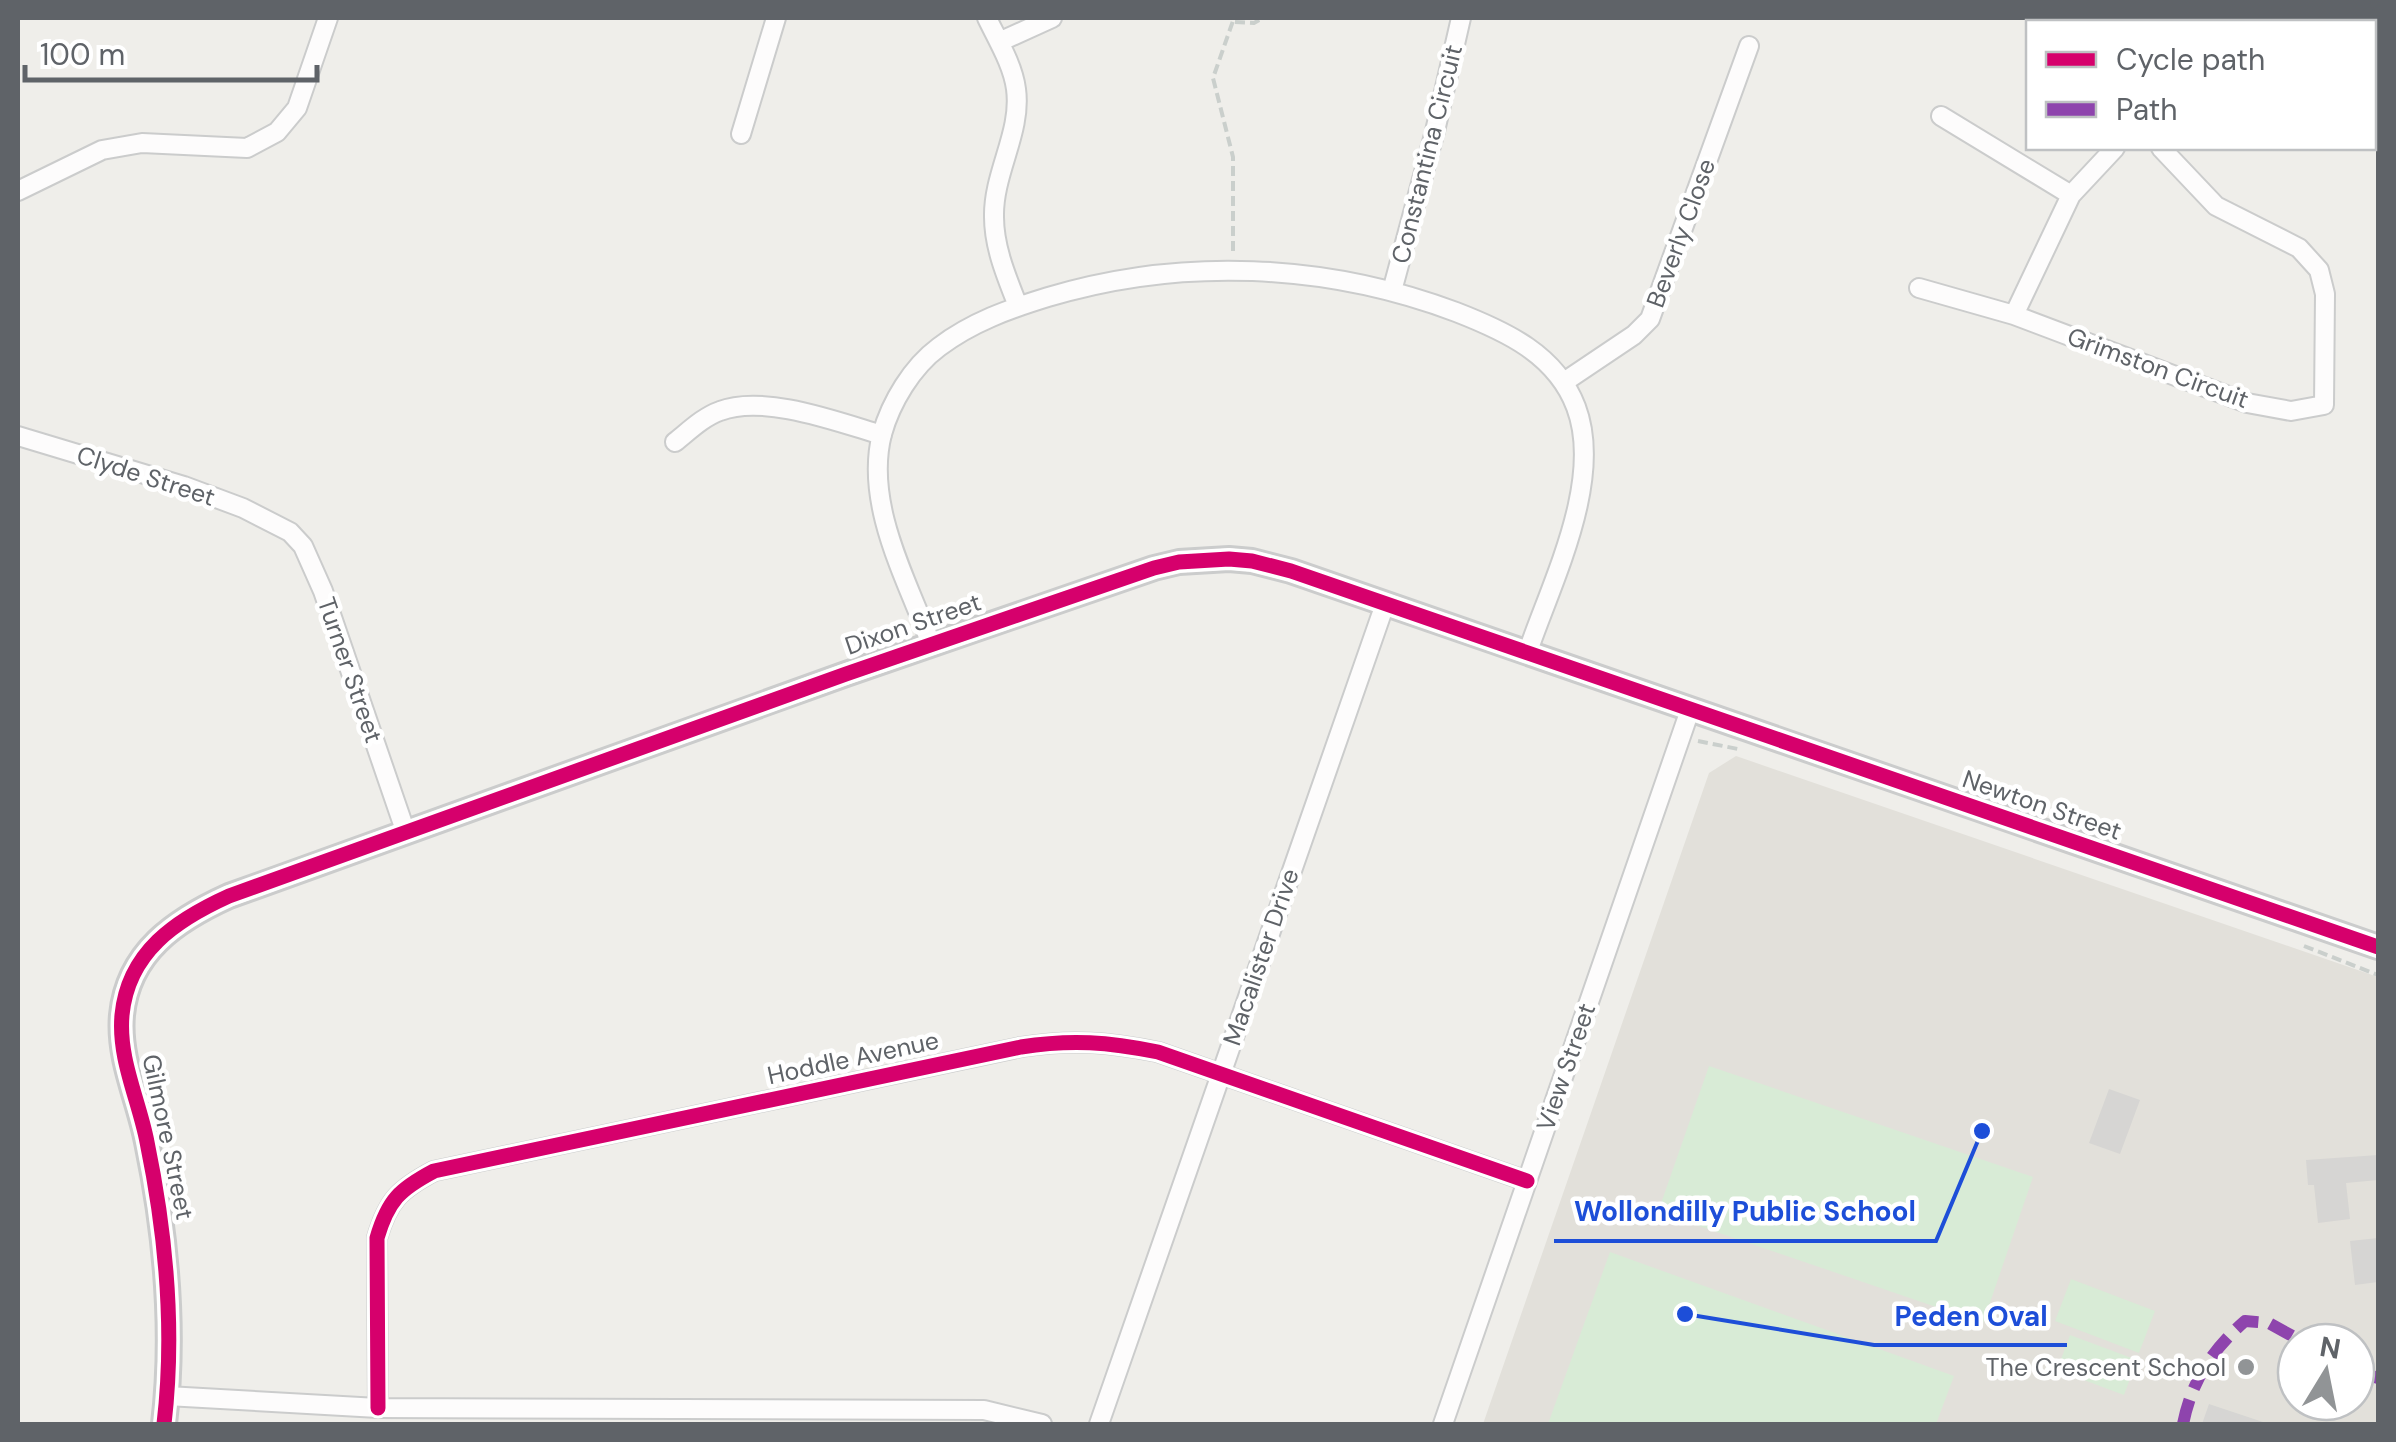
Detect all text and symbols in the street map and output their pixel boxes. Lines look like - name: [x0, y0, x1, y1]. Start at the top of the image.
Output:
- scale bar: [25, 20, 318, 82]
- legend: [2026, 20, 2376, 150]
- text: 100 m: [40, 35, 125, 74]
- text: Cycle path: [2116, 40, 2265, 79]
- street label: Constantina Circuit: [1384, 41, 1470, 267]
- text: Path: [2116, 90, 2178, 129]
- street label: Beverly Close: [1639, 154, 1723, 312]
- street label: Grimston Circuit: [2063, 320, 2253, 416]
- street label: Clyde Street: [73, 438, 219, 514]
- street label: Dixon Street: [841, 585, 985, 663]
- street label: Turner Street: [310, 593, 390, 747]
- street label: Newton Street: [1958, 762, 2126, 848]
- street label: Macalister Drive: [1215, 864, 1307, 1050]
- street label: View Street: [1529, 999, 1603, 1135]
- street label: Hoddle Avenue: [764, 1024, 942, 1092]
- street label: Gilmore Street: [134, 1051, 202, 1223]
- callout: Wollondilly Public School: [1554, 1183, 1936, 1241]
- text: Wollondilly Public School: [1574, 1193, 1916, 1230]
- callout: Peden Oval: [1874, 1287, 2067, 1345]
- text: Peden Oval: [1894, 1298, 2048, 1335]
- north arrow: [2276, 1322, 2376, 1422]
- text: N: [2317, 1328, 2344, 1368]
- place label: The Crescent School: [1986, 1351, 2226, 1384]
- marker: The Crescent School: [2235, 1356, 2257, 1378]

